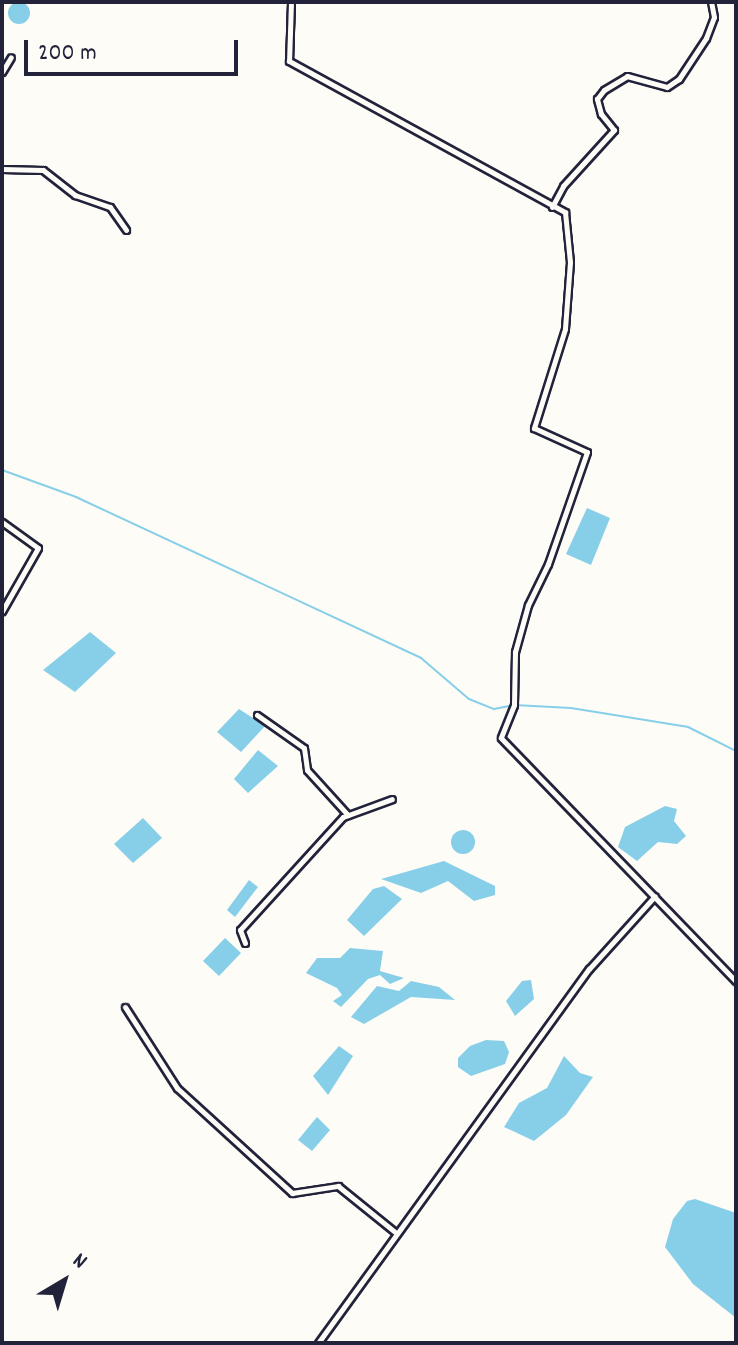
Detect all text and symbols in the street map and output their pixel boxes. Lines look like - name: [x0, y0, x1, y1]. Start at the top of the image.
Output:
- scale bar: [28, 24, 242, 74]
- text: 200 m: [38, 37, 97, 71]
- north arrow: [24, 1241, 104, 1321]
- text: N: [65, 1246, 93, 1277]

